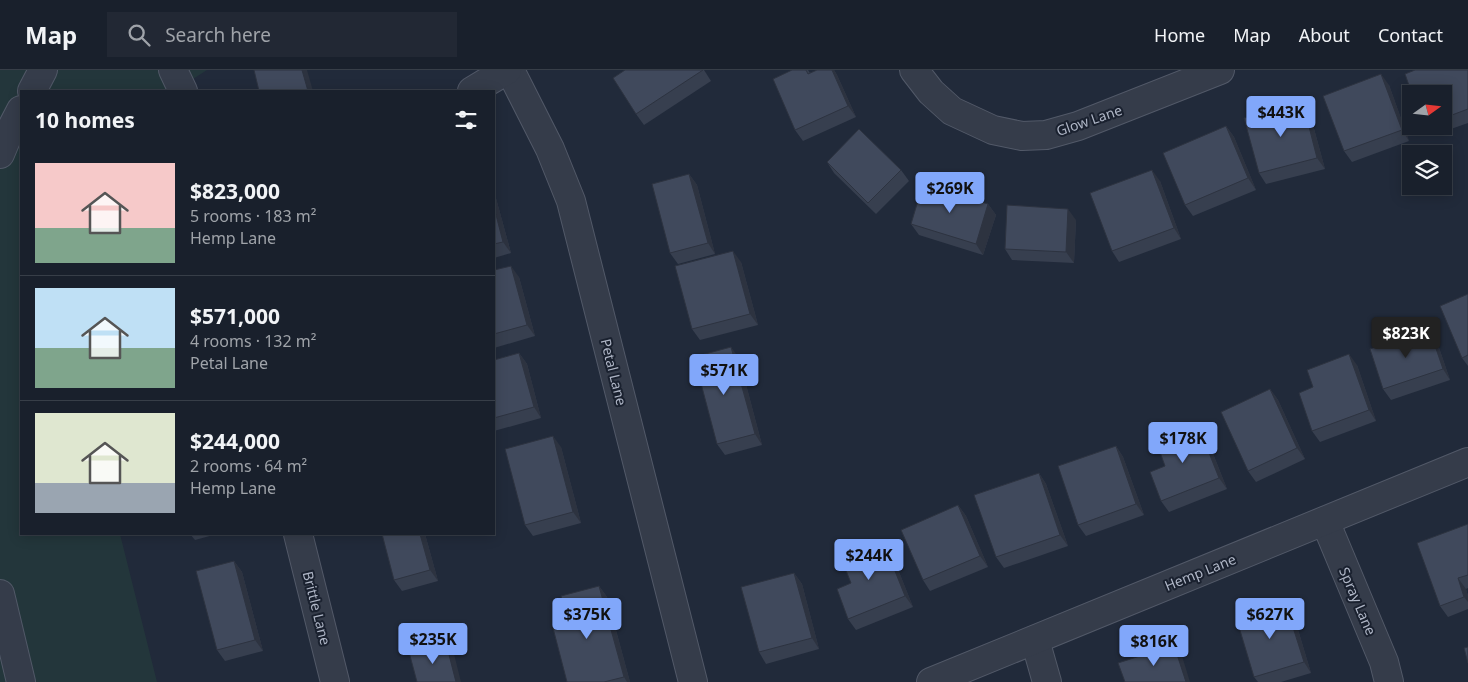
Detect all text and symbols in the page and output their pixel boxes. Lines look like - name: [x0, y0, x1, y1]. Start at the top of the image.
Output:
- search box: [107, 12, 457, 57]
- text: Map: [25, 18, 77, 51]
- icon: search: [125, 21, 153, 49]
- text: Search here: [165, 22, 271, 48]
- text: Home: [1154, 23, 1205, 47]
- text: Map: [1233, 23, 1271, 47]
- text: About: [1299, 23, 1350, 47]
- text: Contact: [1378, 23, 1443, 47]
- north arrow: [1402, 85, 1452, 135]
- map controls: [1402, 85, 1452, 195]
- pin: $443K: [1246, 96, 1316, 138]
- street label: Glow Lane: [1054, 100, 1125, 140]
- text: $443K: [1257, 101, 1305, 123]
- text: 10 homes: [35, 106, 135, 134]
- icon: filters: [452, 106, 480, 134]
- button: layers: [1402, 145, 1452, 195]
- pin: $269K: [915, 172, 985, 214]
- text: $823,000: [190, 177, 280, 205]
- text: $269K: [926, 177, 974, 199]
- icon: home: [75, 183, 135, 243]
- text: 5 rooms · 183 m²: [190, 205, 316, 227]
- text: Hemp Lane: [190, 227, 276, 249]
- text: $571,000: [190, 302, 280, 330]
- icon: home: [75, 308, 135, 368]
- pin: $823K: [1371, 316, 1441, 359]
- text: $823K: [1382, 322, 1430, 344]
- text: 4 rooms · 132 m²: [190, 330, 316, 352]
- street label: Petal Lane: [597, 337, 631, 408]
- text: Petal Lane: [190, 352, 268, 374]
- pin: $571K: [689, 354, 759, 396]
- text: $571K: [700, 359, 748, 381]
- pin: $178K: [1148, 422, 1218, 464]
- text: $244,000: [190, 427, 280, 455]
- text: $178K: [1159, 427, 1207, 449]
- icon: home: [75, 433, 135, 493]
- text: 2 rooms · 64 m²: [190, 455, 307, 477]
- text: Hemp Lane: [190, 477, 276, 499]
- pin: $244K: [834, 538, 904, 581]
- text: $244K: [845, 544, 893, 566]
- street label: Hemp Lane: [1162, 549, 1239, 595]
- street label: Spray Lane: [1335, 564, 1381, 638]
- street label: Brittle Lane: [299, 569, 335, 647]
- pin: $375K: [552, 598, 622, 640]
- pin: $627K: [1235, 598, 1305, 640]
- text: $375K: [563, 603, 611, 625]
- text: $627K: [1246, 603, 1294, 625]
- pin: $235K: [398, 622, 468, 665]
- pin: $816K: [1119, 624, 1189, 667]
- text: $235K: [409, 628, 457, 650]
- text: $816K: [1130, 630, 1178, 652]

